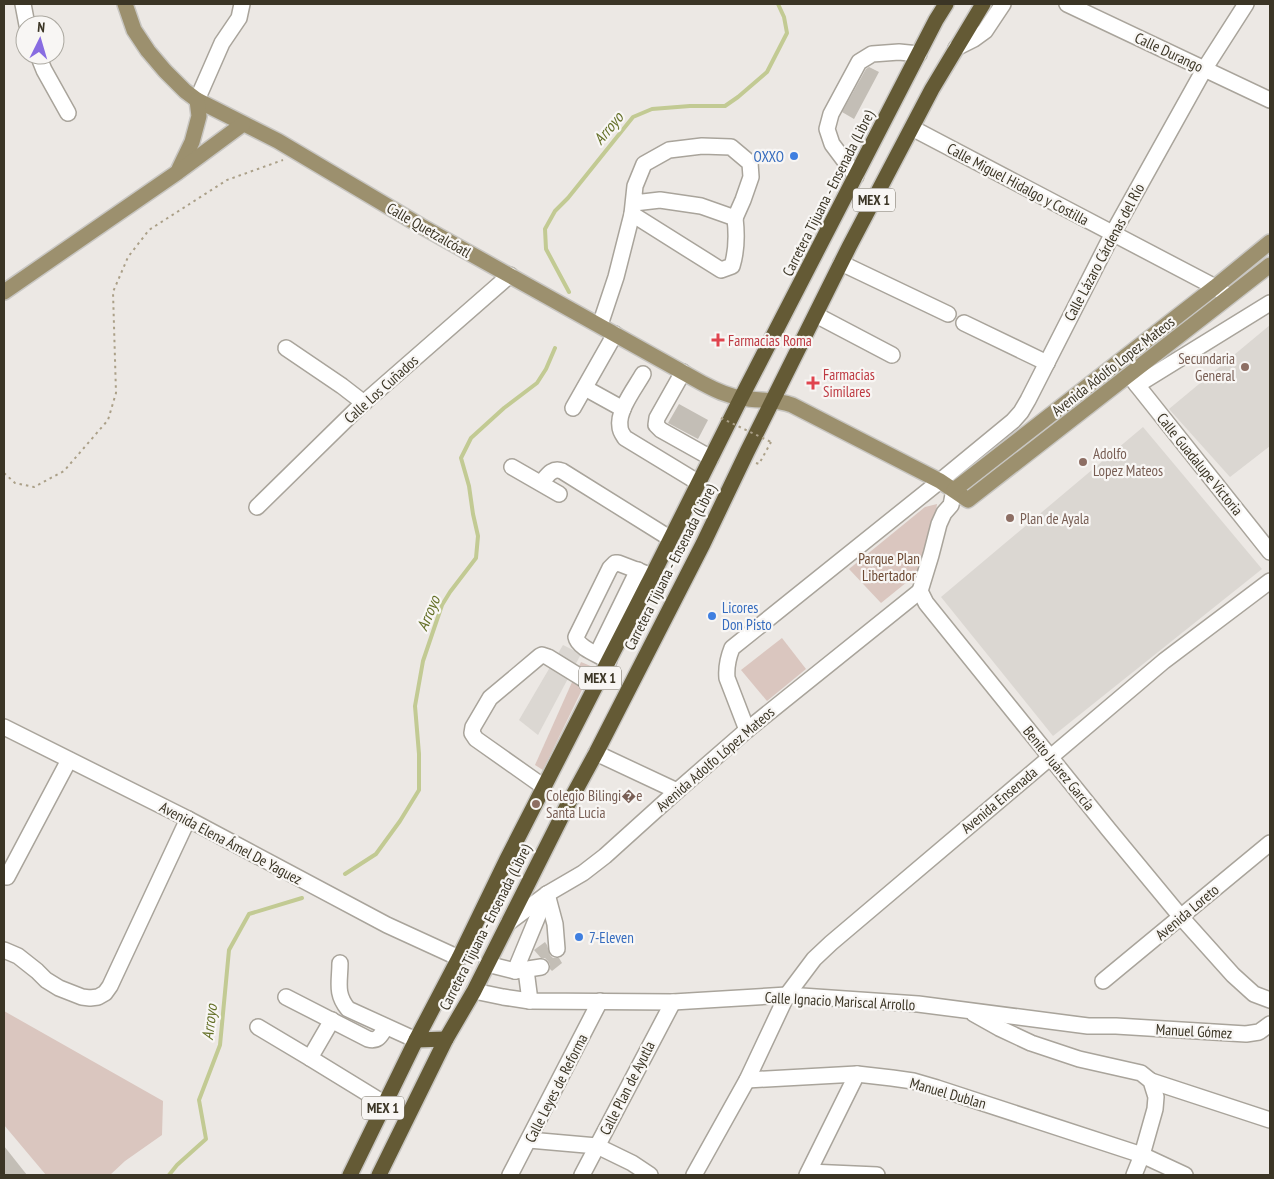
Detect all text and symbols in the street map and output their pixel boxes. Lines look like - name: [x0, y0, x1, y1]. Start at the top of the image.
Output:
- north arrow: [15, 15, 65, 65]
- text: N: [37, 18, 46, 36]
- street label: Calle Durango: [1132, 28, 1206, 76]
- street label: Carretera Tijuana - Ensenada (Libre): [778, 106, 878, 279]
- water label: Arroyo: [589, 107, 628, 148]
- street label: Calle Miguel Hidalgo y Costilla: [944, 139, 1092, 229]
- place label: OXXO: [754, 147, 784, 166]
- marker: OXXO: [788, 150, 800, 162]
- street label: Calle Lázaro Cárdenas del Río: [1060, 180, 1148, 324]
- road number: MEX 1: [853, 188, 895, 212]
- street label: Calle Quetzalcóatl: [383, 198, 475, 262]
- street label: Avenida Adolfo Lopez Mateos: [1048, 312, 1178, 420]
- place label: Farmacias Roma: [728, 331, 812, 350]
- marker: Farmacias Roma: [712, 334, 724, 346]
- place label: Secundaria General: [1178, 349, 1235, 385]
- street label: Calle Los Cuñados: [340, 351, 422, 427]
- marker: Secundaria General: [1239, 361, 1251, 373]
- place label: Farmacias Similares: [823, 365, 875, 401]
- marker: Farmacias Similares: [807, 377, 819, 389]
- street label: Calle Guadalupe Victoria: [1153, 409, 1247, 519]
- place label: Adolfo Lopez Mateos: [1093, 444, 1163, 480]
- marker: Adolfo Lopez Mateos: [1077, 456, 1089, 468]
- street label: Carretera Tijuana - Ensenada (Libre): [620, 480, 720, 653]
- place label: Plan de Ayala: [1020, 509, 1089, 528]
- marker: Plan de Ayala: [1004, 512, 1016, 524]
- park label: Parque Plan Libertador: [858, 549, 920, 585]
- water label: Arroyo: [412, 592, 445, 633]
- place label: Licores Don Pisto: [722, 598, 772, 634]
- marker: Licores Don Pisto: [706, 610, 718, 622]
- road number: MEX 1: [579, 666, 621, 690]
- street label: Avenida Adolfo López Mateos: [652, 702, 778, 816]
- street label: Benito Juárez García: [1019, 722, 1099, 814]
- street label: Avenida Ensenada: [957, 763, 1041, 837]
- place label: Colegio Bilingi�e Santa Lucia: [546, 786, 642, 822]
- street label: Avenida Elena Ámel De Yaguez: [156, 797, 306, 889]
- marker: Colegio Bilingi�e Santa Lucia: [530, 798, 542, 810]
- street label: Carretera Tijuana - Ensenada (Libre): [435, 840, 535, 1013]
- street label: Avenida Loreto: [1151, 880, 1223, 944]
- place label: 7-Eleven: [589, 928, 634, 947]
- marker: 7-Eleven: [573, 931, 585, 943]
- street label: Calle Ignacio Mariscal Arrollo: [764, 988, 916, 1014]
- water label: Arroyo: [197, 1002, 221, 1041]
- street label: Manuel Gómez: [1155, 1020, 1233, 1042]
- street label: Calle Leyes de Reforma: [520, 1030, 592, 1146]
- street label: Calle Plan de Ayutla: [595, 1038, 659, 1138]
- street label: Manuel Dublan: [908, 1073, 988, 1113]
- road number: MEX 1: [362, 1096, 404, 1120]

